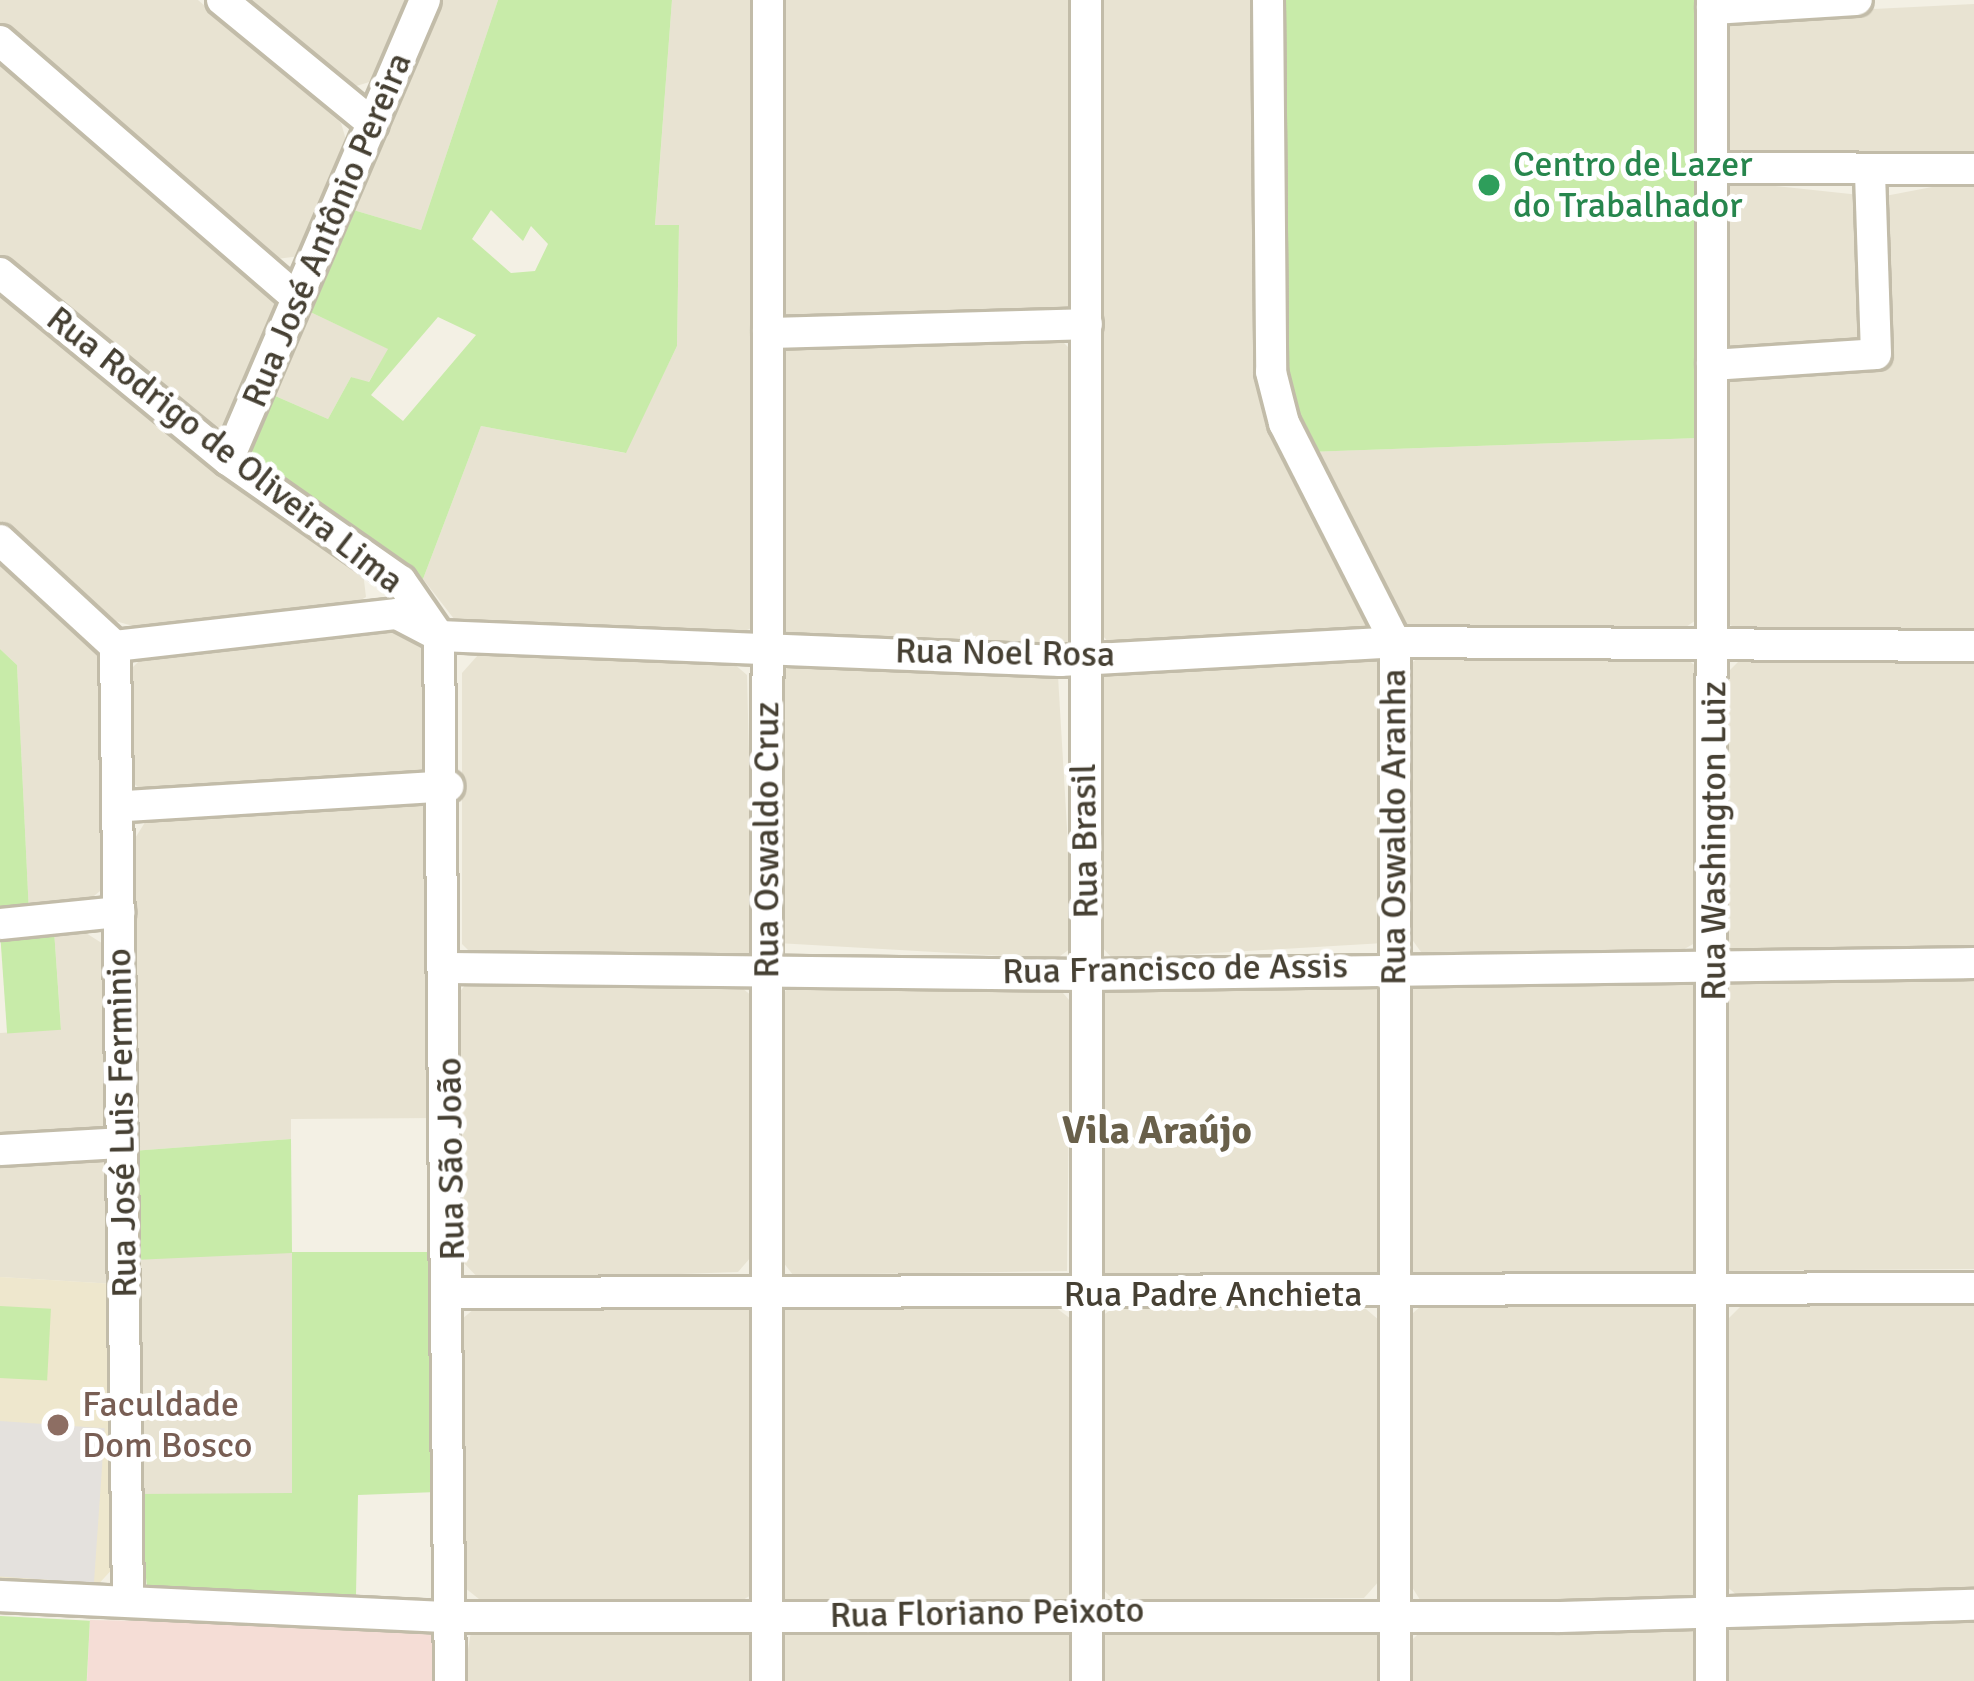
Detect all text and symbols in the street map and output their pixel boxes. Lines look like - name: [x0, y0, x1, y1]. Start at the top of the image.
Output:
- street label: Rua José Antônio Pereira: [233, 46, 421, 414]
- place label: Centro de Lazer do Trabalhador: [1513, 142, 1752, 227]
- marker: Centro de Lazer do Trabalhador: [1476, 172, 1502, 198]
- street label: Rua Rodrigo de Oliveira Lima: [38, 297, 412, 603]
- street label: Rua Noel Rosa: [895, 629, 1115, 677]
- street label: Rua Oswaldo Aranha: [1372, 669, 1416, 985]
- street label: Rua Washington Luiz: [1692, 681, 1736, 1001]
- street label: Rua Oswaldo Cruz: [745, 702, 789, 978]
- street label: Rua Brasil: [1062, 763, 1108, 919]
- street label: Rua Francisco de Assis: [1002, 944, 1348, 994]
- street label: Rua José Luis Ferminio: [97, 948, 147, 1298]
- street label: Rua São João: [428, 1057, 474, 1261]
- district label: Vila Araújo: [1062, 1107, 1252, 1153]
- street label: Rua Padre Anchieta: [1064, 1273, 1362, 1317]
- place label: Faculdade Dom Bosco: [82, 1382, 252, 1467]
- marker: Faculdade Dom Bosco: [45, 1412, 71, 1438]
- street label: Rua Floriano Peixoto: [829, 1589, 1145, 1637]

